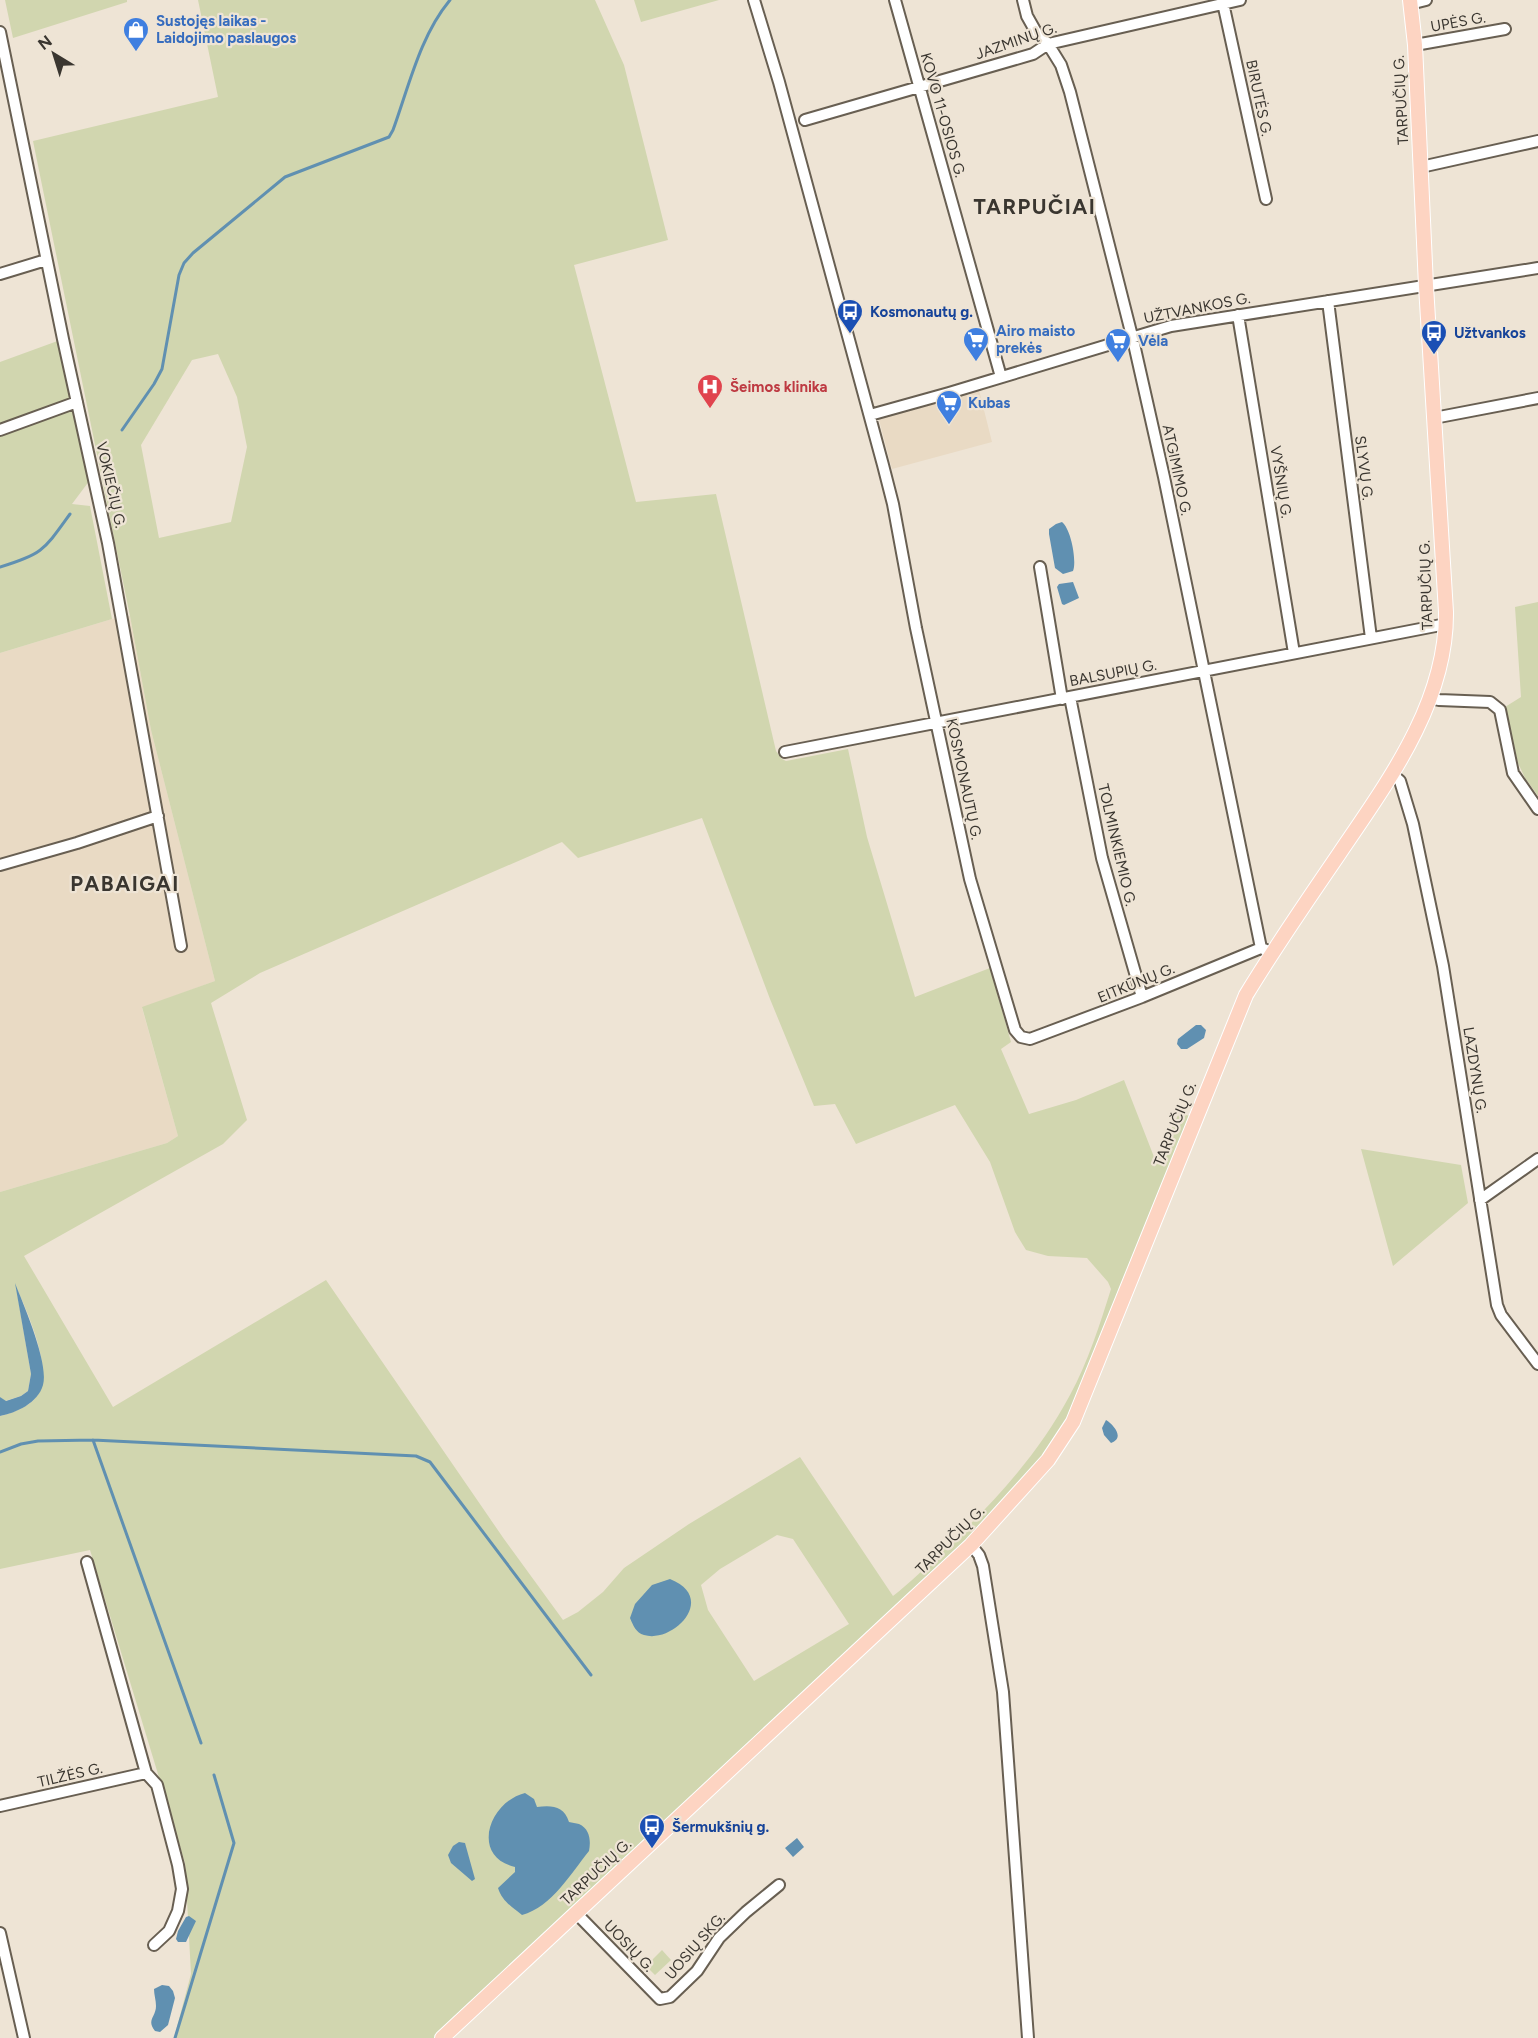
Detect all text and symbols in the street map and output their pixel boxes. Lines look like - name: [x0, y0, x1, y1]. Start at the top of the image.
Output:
- street label: UPĖS G.: [1429, 8, 1487, 36]
- place label: Sustojęs laikas - Laidojimo paslaugos: [156, 12, 296, 47]
- shop icon: Sustojęs laikas - Laidojimo paslaugos: [121, 15, 151, 53]
- street label: JAZMINŲ G.: [973, 19, 1059, 63]
- north arrow: [24, 24, 84, 84]
- text: N: [34, 31, 56, 54]
- street label: KOVO 11-OSIOS G.: [917, 51, 969, 179]
- street label: TARPUČIŲ G.: [1390, 55, 1412, 145]
- street label: BIRUTĖS G.: [1242, 58, 1276, 138]
- district label: TARPUČIAI: [974, 194, 1096, 219]
- street label: UŽTVANKOS G.: [1142, 289, 1252, 327]
- bus stop icon: Kosmonautų g.: [835, 297, 865, 335]
- place label: Kosmonautų g.: [870, 303, 973, 321]
- bus stop icon: Užtvankos: [1419, 318, 1449, 356]
- place label: Airo maisto prekės: [996, 322, 1076, 357]
- place label: Užtvankos: [1454, 324, 1526, 342]
- supermarket icon: Airo maisto prekės: [961, 325, 991, 363]
- supermarket icon: Vėla: [1103, 326, 1133, 364]
- place label: Vėla: [1138, 332, 1168, 350]
- hospital icon: Šeimos klinika: [695, 372, 725, 410]
- place label: Šeimos klinika: [730, 378, 828, 396]
- supermarket icon: Kubas: [934, 388, 964, 426]
- place label: Kubas: [968, 394, 1010, 412]
- street label: ATGIMIMO G.: [1159, 423, 1195, 517]
- street label: SLYVŲ G.: [1351, 435, 1377, 501]
- street label: VOKIEČIŲ G.: [92, 440, 130, 530]
- street label: VYŠNIŲ G.: [1266, 444, 1296, 520]
- street label: TARPUČIŲ G.: [1415, 540, 1437, 630]
- street label: BALSUPIŲ G.: [1068, 656, 1158, 690]
- street label: KOSMONAUTŲ G.: [942, 717, 986, 841]
- street label: TOLMINKIEMIO G.: [1094, 782, 1140, 908]
- district label: PABAIGAI: [70, 871, 180, 896]
- street label: EITKŪNŲ G.: [1095, 959, 1177, 1007]
- street label: LAZDYNŲ G.: [1459, 1025, 1491, 1115]
- street label: TARPUČIŲ G.: [1150, 1079, 1200, 1169]
- street label: TARPUČIŲ G.: [912, 1502, 988, 1578]
- street label: TILŽĖS G.: [36, 1759, 104, 1791]
- bus stop icon: Šermukšnių g.: [637, 1812, 667, 1850]
- place label: Šermukšnių g.: [672, 1818, 770, 1836]
- street label: TARPUČIŲ G.: [557, 1835, 635, 1909]
- street label: UOSIŲ SKG.: [661, 1909, 729, 1983]
- street label: UOSIŲ G.: [600, 1917, 658, 1975]

